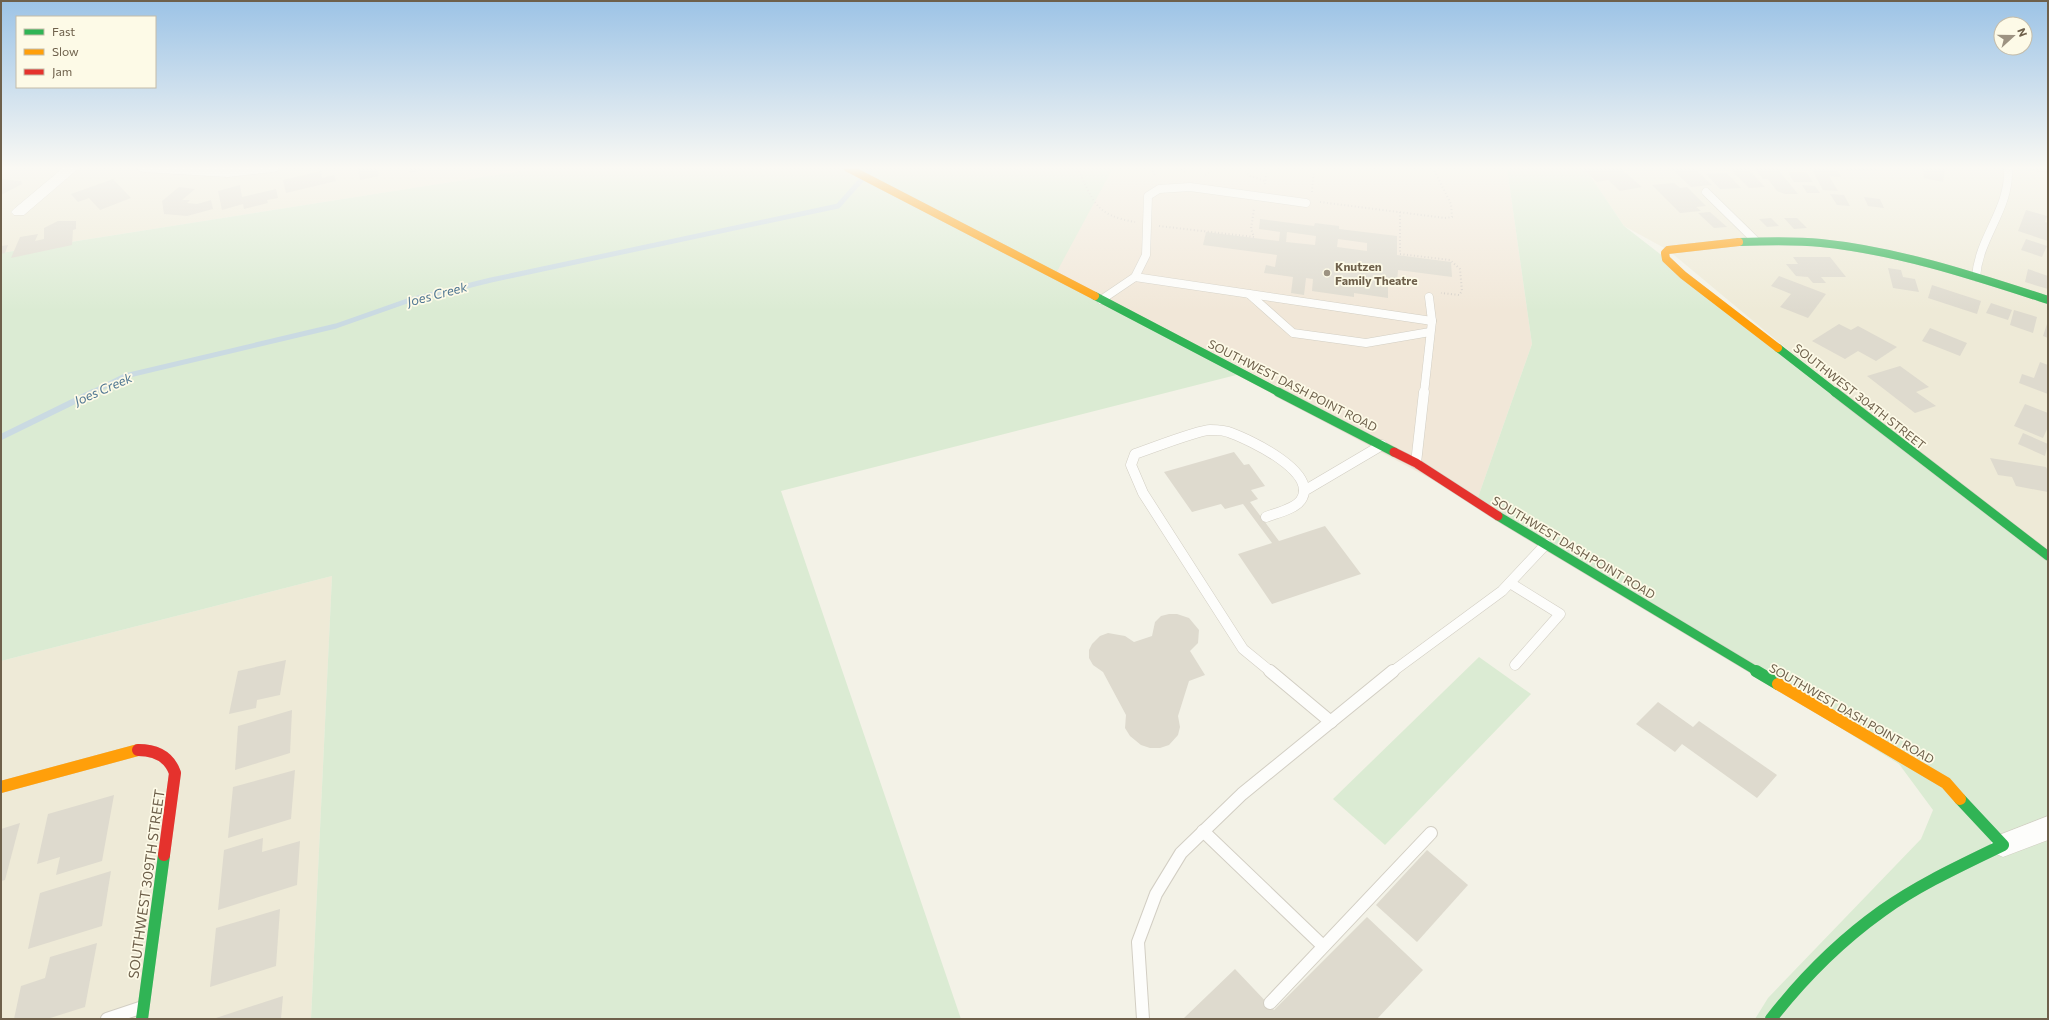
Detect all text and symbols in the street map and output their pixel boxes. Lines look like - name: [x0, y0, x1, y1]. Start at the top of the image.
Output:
- legend: [16, 16, 156, 88]
- north arrow: [1993, 16, 2033, 56]
- text: Fast: [52, 24, 75, 38]
- text: N: [2015, 26, 2030, 38]
- text: Slow: [52, 44, 79, 58]
- text: Jam: [52, 64, 72, 79]
- place label: Knutzen Family Theatre: [1335, 259, 1417, 287]
- marker: Knutzen Family Theatre: [1322, 268, 1332, 278]
- water label: Joes Creek: [404, 278, 470, 310]
- street label: SOUTHWEST DASH POINT ROAD: [1206, 336, 1380, 434]
- street label: SOUTHWEST 304TH STREET: [1791, 340, 1929, 452]
- water label: Joes Creek: [71, 369, 135, 409]
- street label: SOUTHWEST DASH POINT ROAD: [1490, 493, 1658, 601]
- street label: SOUTHWEST DASH POINT ROAD: [1767, 660, 1937, 766]
- street label: SOUTHWEST 309TH STREET: [124, 788, 168, 980]

